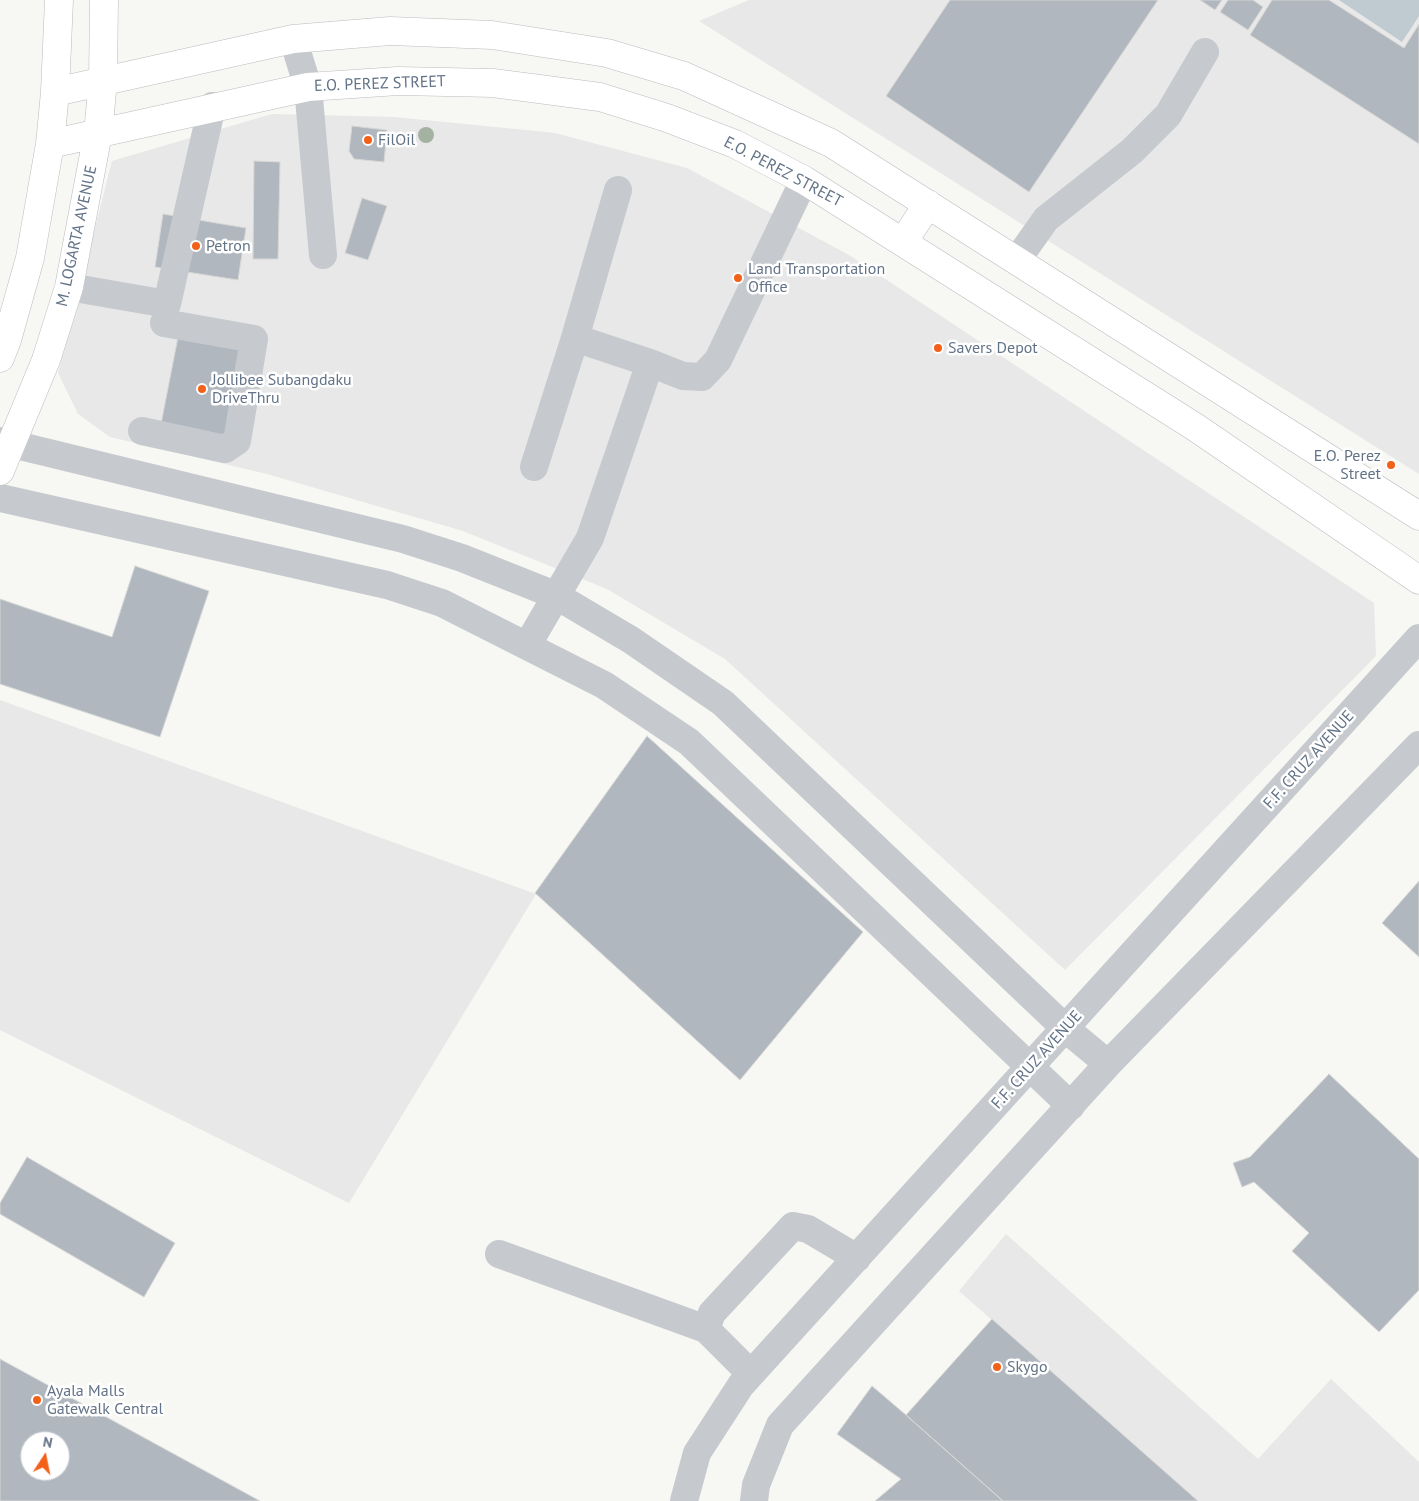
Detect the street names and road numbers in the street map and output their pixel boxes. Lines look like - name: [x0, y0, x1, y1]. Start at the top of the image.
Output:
- street label: E.O. PEREZ STREET: [314, 72, 446, 96]
- street label: E.O. PEREZ STREET: [720, 133, 846, 211]
- street label: M. LOGARTA AVENUE: [53, 164, 101, 308]
- street label: F.F. CRUZ AVENUE: [1260, 707, 1358, 813]
- street label: F.F. CRUZ AVENUE: [988, 1007, 1086, 1113]

